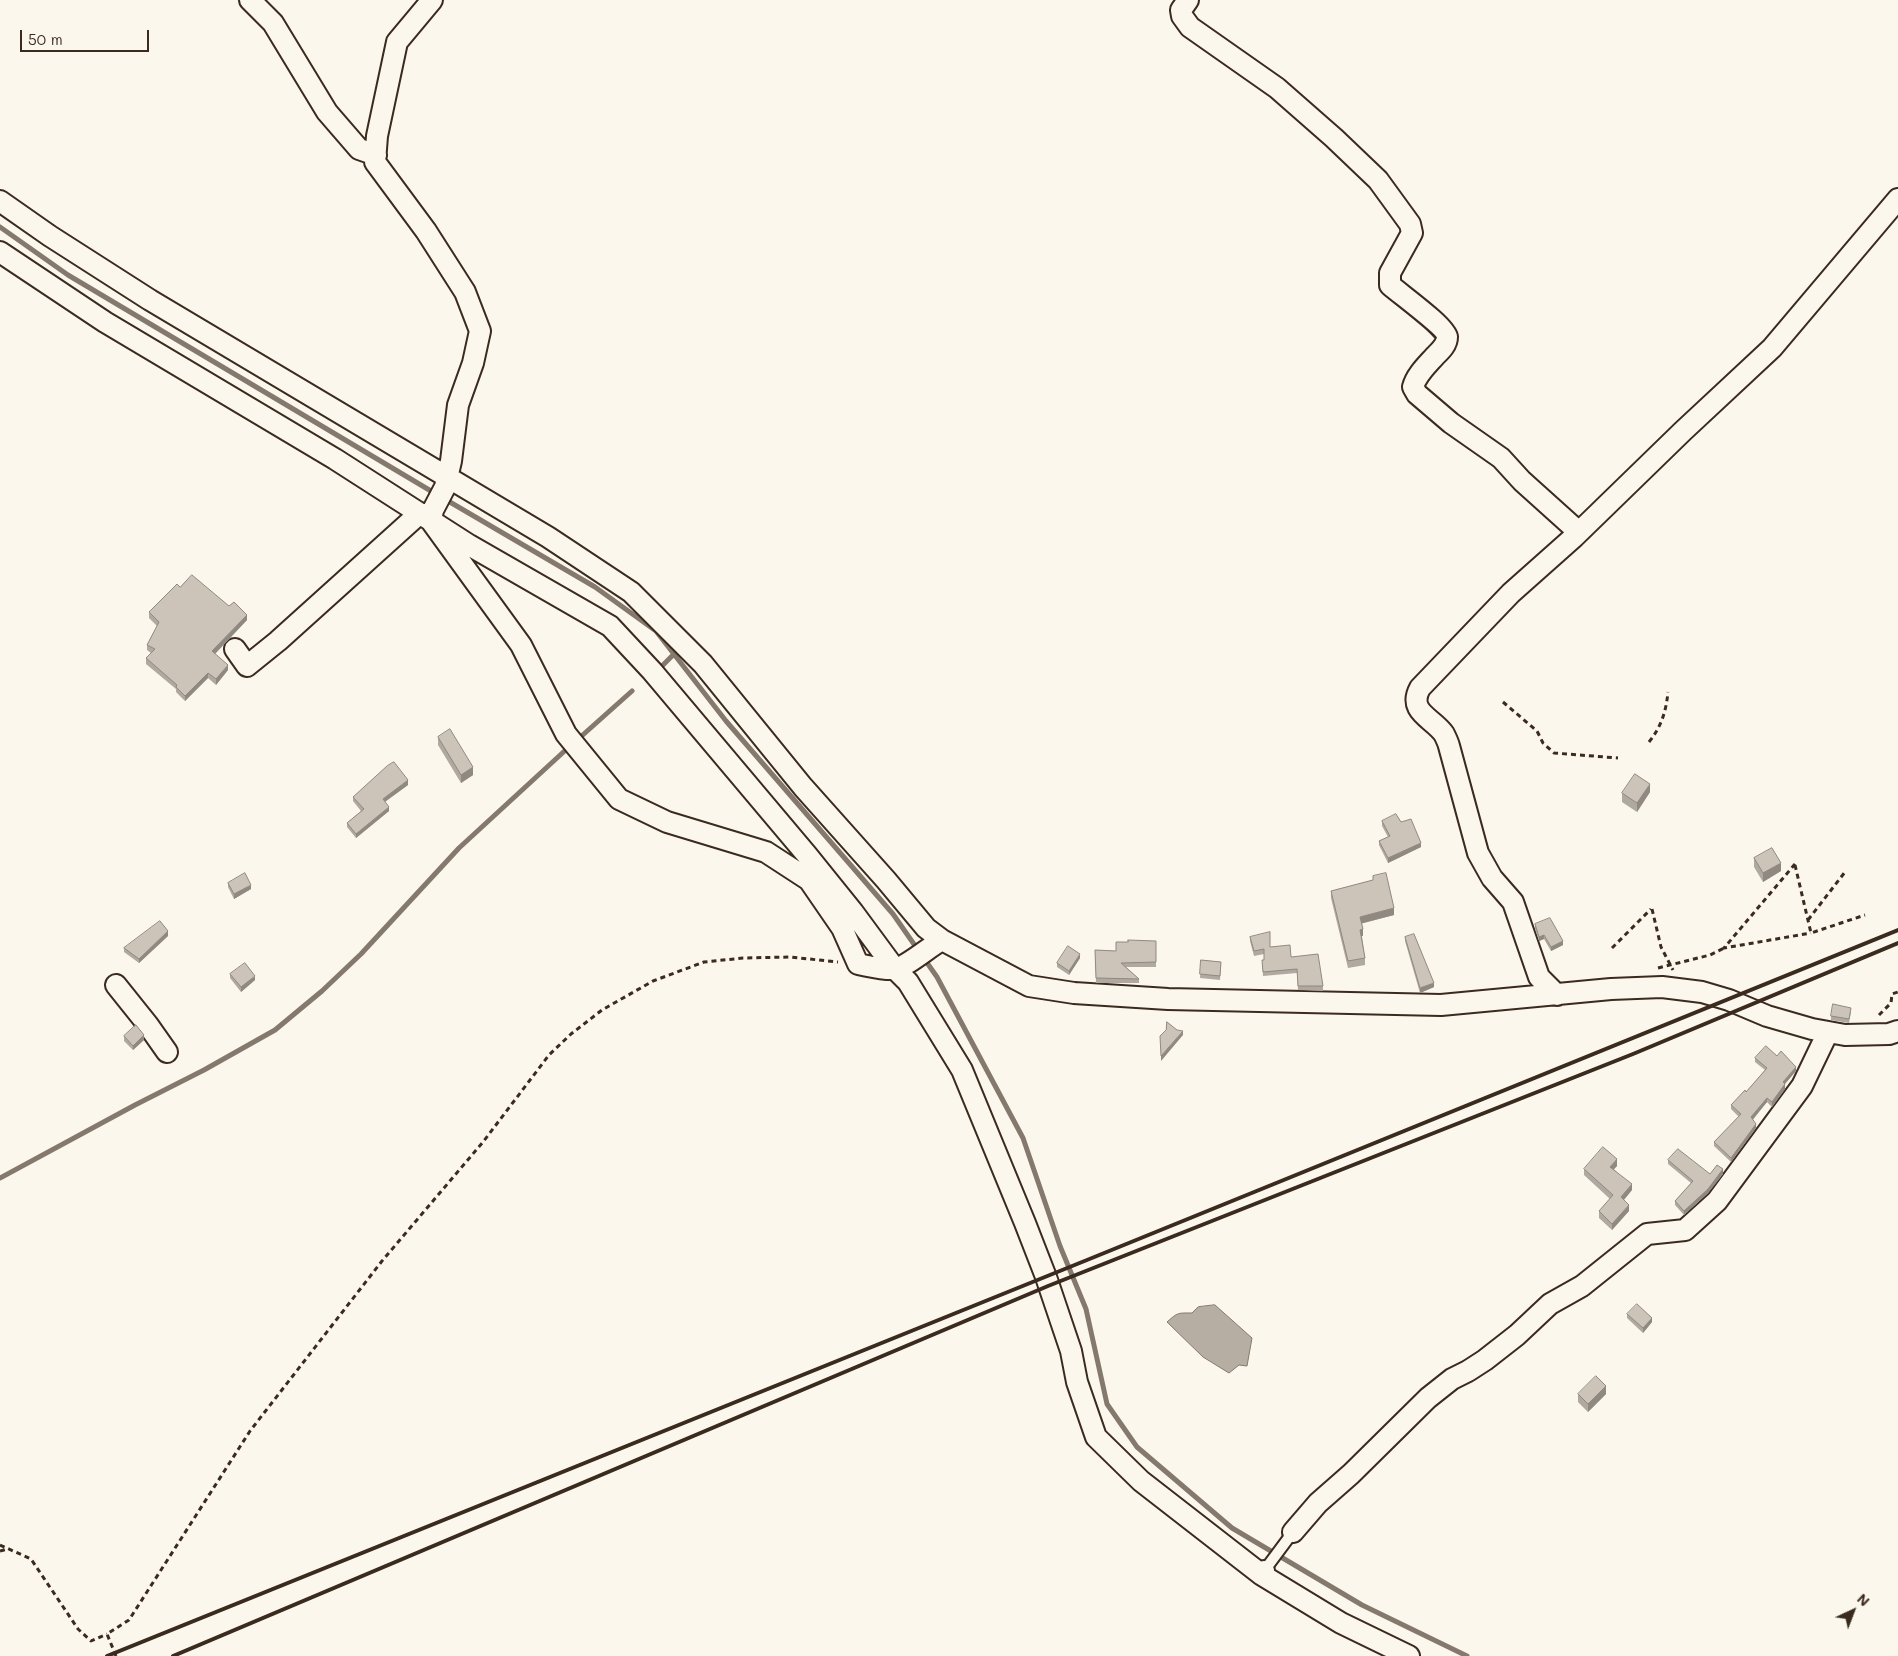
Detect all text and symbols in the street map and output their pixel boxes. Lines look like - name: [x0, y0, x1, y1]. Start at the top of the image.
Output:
- scale bar: [22, 20, 151, 52]
- text: 50 m: [28, 29, 63, 49]
- north arrow: [1828, 1586, 1878, 1636]
- text: N: [1853, 1589, 1874, 1610]

